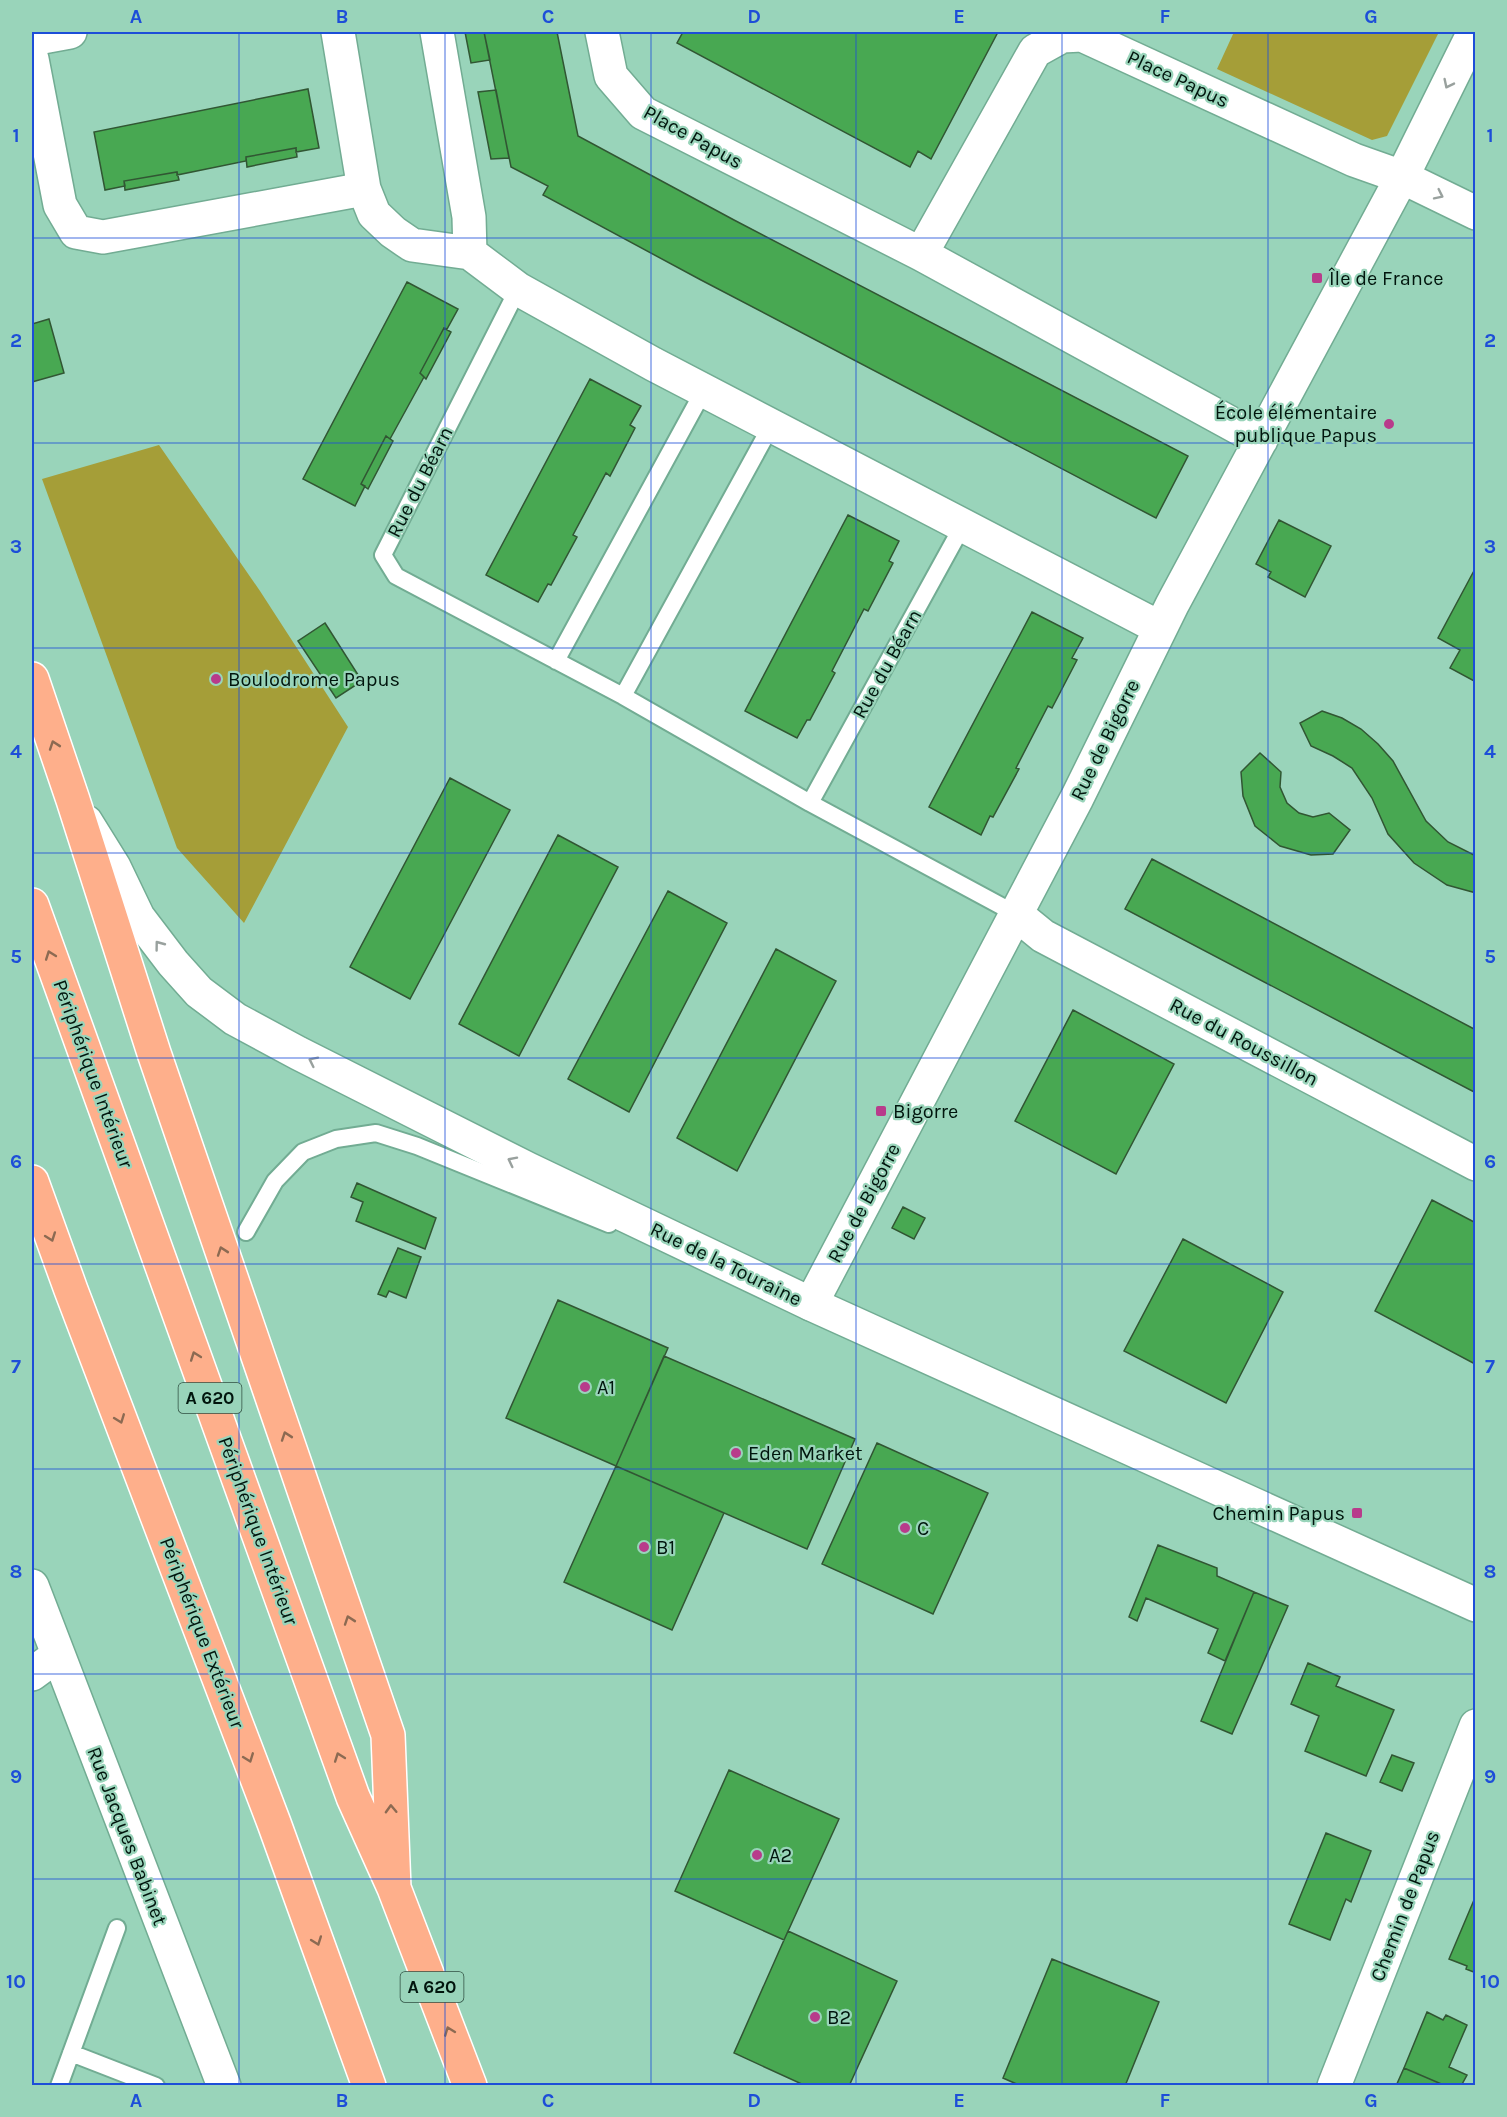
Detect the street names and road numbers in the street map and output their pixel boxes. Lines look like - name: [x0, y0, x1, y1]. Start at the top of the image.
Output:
- street label: Place Papus: [1124, 45, 1232, 113]
- street label: Place Papus: [640, 100, 746, 174]
- street label: Rue du Béarn: [382, 423, 458, 541]
- street label: Rue du Béarn: [848, 605, 926, 723]
- street label: Rue de Bigorre: [1066, 676, 1144, 804]
- street label: Périphérique Intérieur: [48, 977, 138, 1172]
- street label: Rue du Roussillon: [1166, 993, 1322, 1091]
- street label: Rue de Bigorre: [823, 1140, 905, 1266]
- street label: Rue de la Touraine: [647, 1217, 805, 1311]
- road number: A 620: [178, 1383, 242, 1413]
- street label: Périphérique Intérieur: [213, 1434, 303, 1629]
- street label: Périphérique Extérieur: [155, 1534, 249, 1732]
- street label: Rue Jacques Babinet: [82, 1744, 172, 1929]
- street label: Chemin de Papus: [1366, 1827, 1444, 1985]
- road number: A 620: [400, 1972, 464, 2002]

